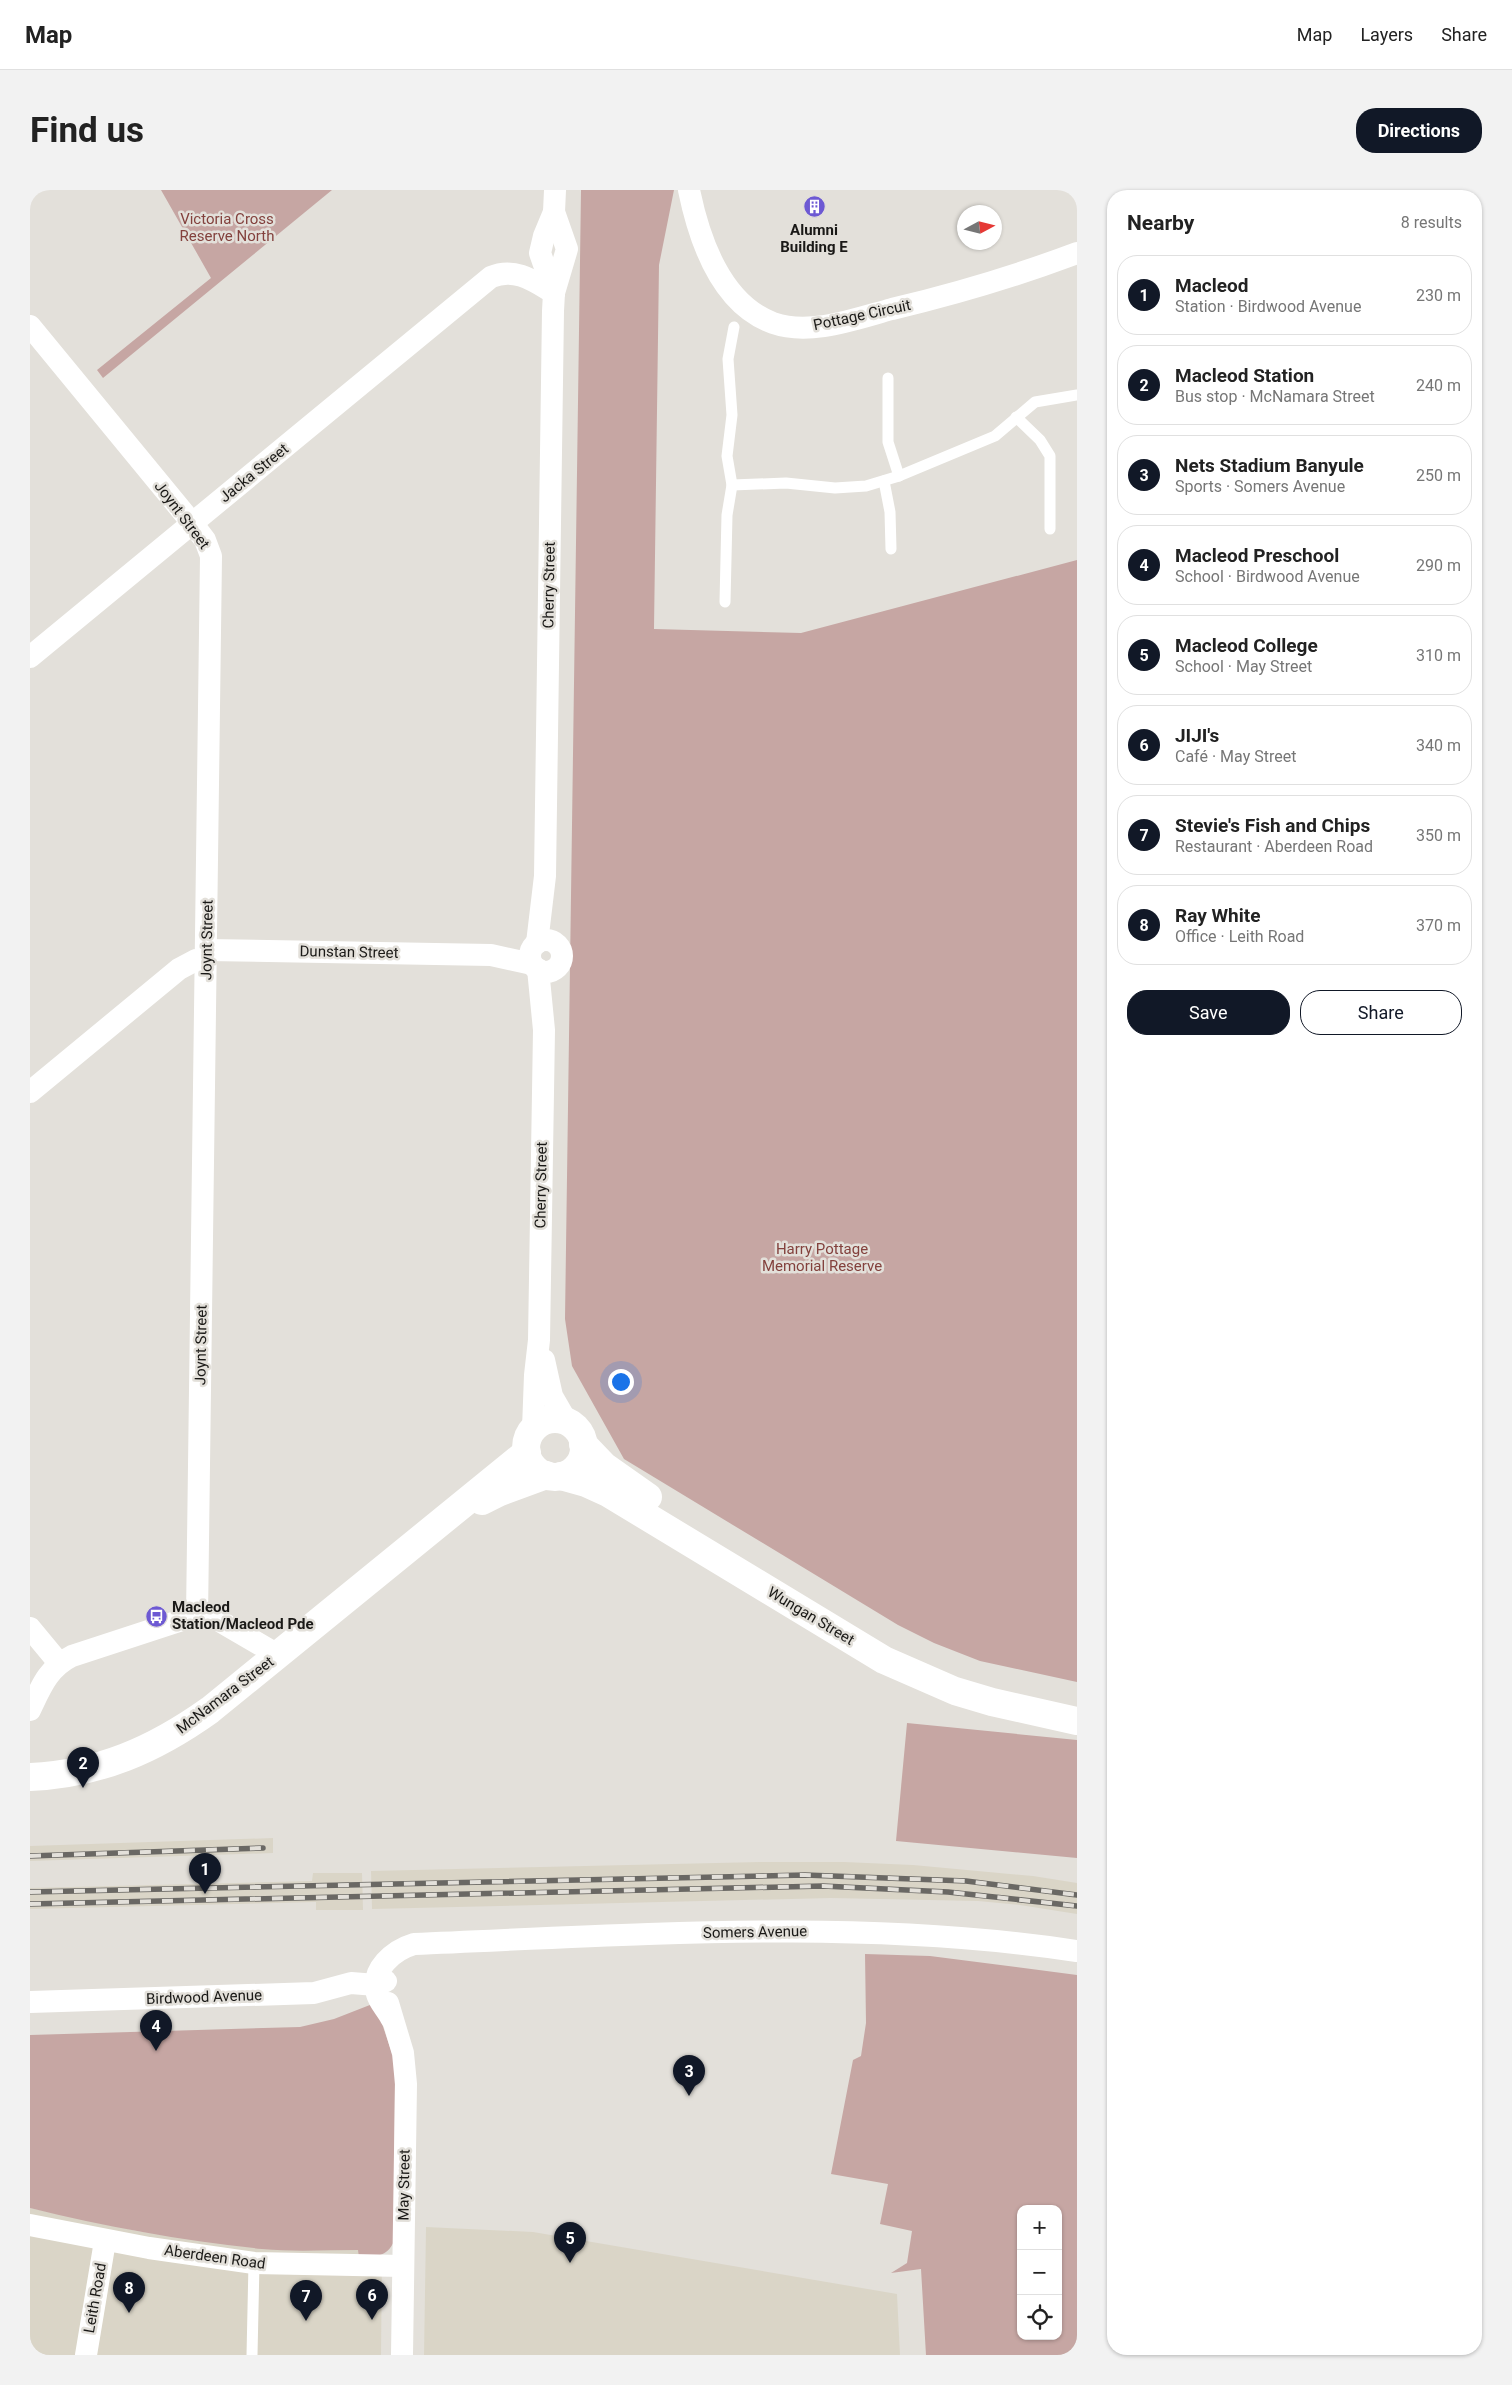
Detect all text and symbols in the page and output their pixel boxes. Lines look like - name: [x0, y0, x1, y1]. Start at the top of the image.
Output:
- text: Map: [25, 21, 72, 49]
- text: Map: [1297, 24, 1332, 45]
- text: Layers: [1360, 24, 1413, 45]
- text: Share: [1441, 24, 1487, 45]
- button: Directions: [1356, 108, 1482, 153]
- text: Find us: [30, 110, 144, 151]
- building icon: Alumni Building E: [802, 195, 826, 219]
- north arrow: [957, 205, 1002, 250]
- park label: Victoria Cross Reserve North: [180, 210, 274, 245]
- text: Nearby: [1127, 211, 1194, 235]
- text: 8 results: [1401, 213, 1462, 232]
- place label: Alumni Building E: [780, 221, 848, 256]
- text: Macleod: [1175, 274, 1248, 297]
- text: 1: [1139, 286, 1149, 305]
- text: 230 m: [1416, 286, 1461, 305]
- street label: Pottage Circuit: [812, 296, 912, 334]
- text: Station · Birdwood Avenue: [1175, 297, 1361, 316]
- text: Macleod Station: [1175, 364, 1314, 387]
- text: 2: [1139, 376, 1149, 395]
- text: 240 m: [1416, 376, 1461, 395]
- text: Bus stop · McNamara Street: [1175, 387, 1375, 406]
- street label: Jacka Street: [216, 440, 292, 506]
- text: Nets Stadium Banyule: [1175, 454, 1364, 477]
- text: 3: [1139, 466, 1149, 485]
- text: 250 m: [1416, 466, 1461, 485]
- text: Sports · Somers Avenue: [1175, 477, 1345, 496]
- street label: Joynt Street: [151, 478, 213, 553]
- street label: Cherry Street: [539, 541, 559, 628]
- text: Macleod Preschool: [1175, 544, 1339, 567]
- text: 4: [1139, 556, 1149, 575]
- text: 290 m: [1416, 556, 1461, 575]
- text: School · Birdwood Avenue: [1175, 567, 1360, 586]
- text: Macleod College: [1175, 634, 1318, 657]
- text: 5: [1139, 646, 1149, 665]
- text: 310 m: [1416, 646, 1461, 665]
- text: School · May Street: [1175, 657, 1312, 676]
- text: JIJI's: [1175, 724, 1219, 747]
- text: 6: [1139, 736, 1149, 755]
- text: 340 m: [1416, 736, 1461, 755]
- text: Café · May Street: [1175, 747, 1296, 766]
- text: Stevie's Fish and Chips: [1175, 814, 1370, 837]
- text: 7: [1139, 826, 1149, 845]
- text: 350 m: [1416, 826, 1461, 845]
- text: Restaurant · Aberdeen Road: [1175, 837, 1373, 856]
- street label: Joynt Street: [197, 900, 217, 980]
- text: Ray White: [1175, 904, 1260, 927]
- text: 8: [1139, 916, 1149, 935]
- text: 370 m: [1416, 916, 1461, 935]
- text: Office · Leith Road: [1175, 927, 1304, 946]
- street label: Dunstan Street: [299, 942, 399, 962]
- button: Save: [1127, 990, 1290, 1035]
- button: Share: [1300, 990, 1462, 1035]
- street label: Cherry Street: [531, 1141, 551, 1228]
- park label: Harry Pottage Memorial Reserve: [762, 1240, 882, 1275]
- street label: Joynt Street: [191, 1305, 211, 1385]
- your location: [608, 1369, 634, 1395]
- street label: Wungan Street: [764, 1583, 858, 1649]
- place label: Macleod Station/Macleod Pde: [172, 1598, 314, 1633]
- bus stop icon: Macleod Station/Macleod Pde: [144, 1604, 168, 1628]
- street label: McNamara Street: [173, 1652, 277, 1738]
- pin: 2: [67, 1747, 99, 1788]
- pin: 1: [189, 1853, 221, 1894]
- street label: Somers Avenue: [703, 1922, 807, 1942]
- street label: Birdwood Avenue: [146, 1986, 262, 2008]
- pin: 4: [140, 2010, 172, 2051]
- pin: 3: [673, 2055, 705, 2096]
- street label: May Street: [394, 2149, 414, 2221]
- map controls: [1017, 2205, 1062, 2340]
- button: +: [1017, 2205, 1062, 2250]
- pin: 5: [554, 2222, 586, 2263]
- street label: Aberdeen Road: [163, 2241, 267, 2273]
- button: −: [1017, 2250, 1062, 2295]
- street label: Leith Road: [80, 2261, 110, 2335]
- pin: 8: [113, 2272, 145, 2313]
- pin: 6: [356, 2279, 388, 2320]
- pin: 7: [290, 2280, 322, 2321]
- button: locate: [1017, 2295, 1062, 2340]

